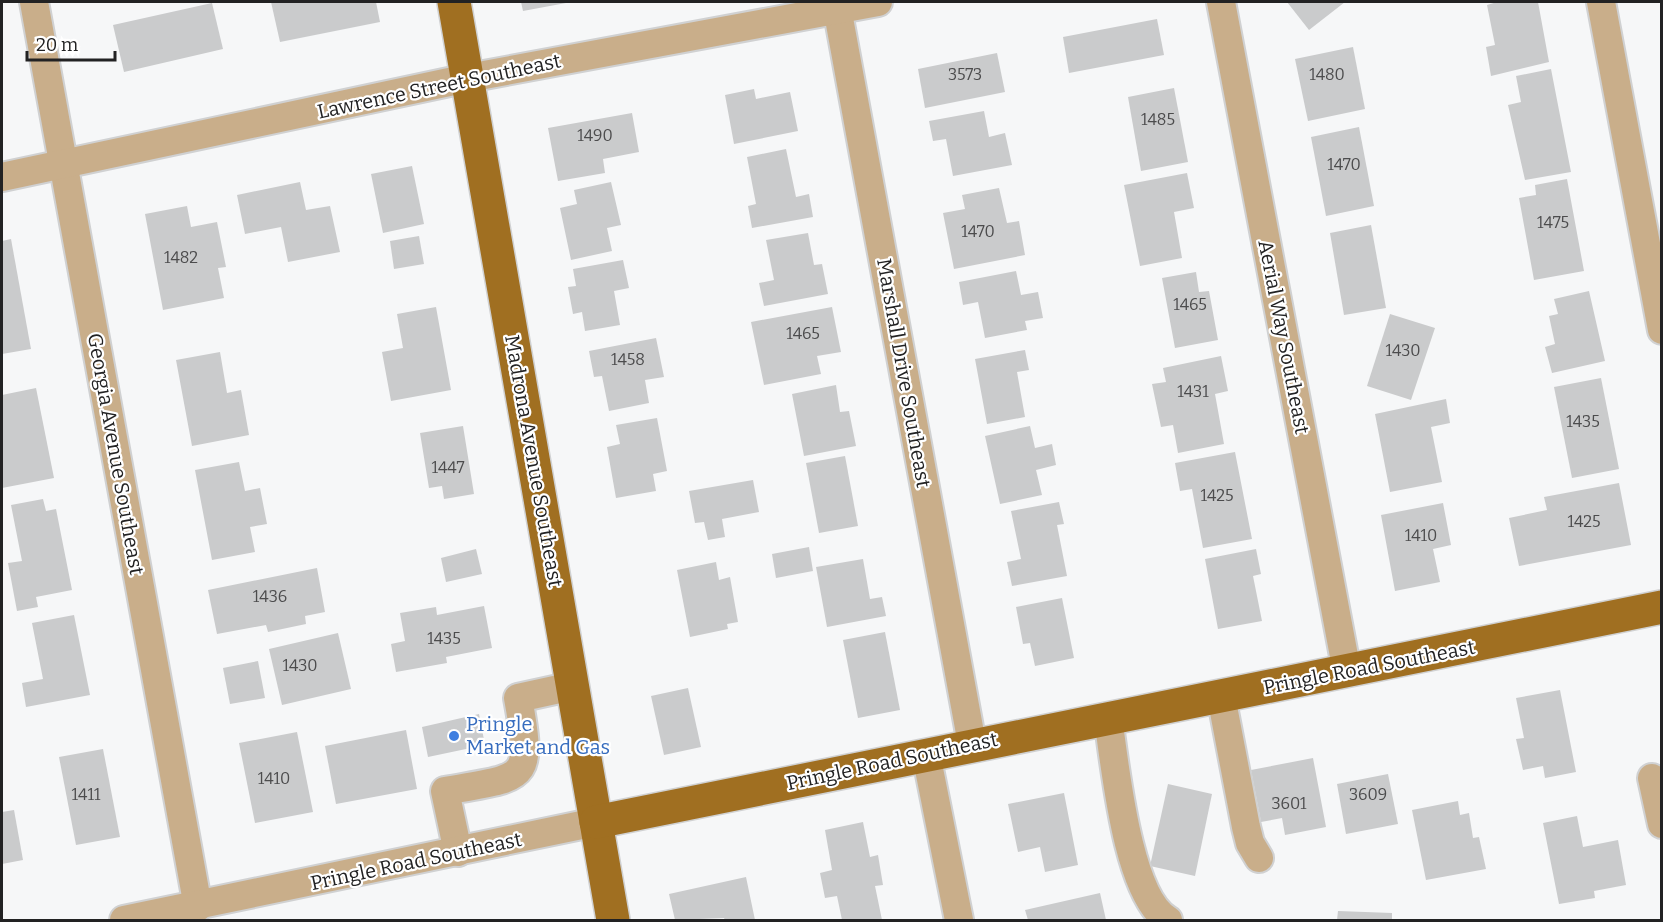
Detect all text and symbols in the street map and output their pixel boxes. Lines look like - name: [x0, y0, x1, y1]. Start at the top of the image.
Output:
- scale bar: [27, 24, 116, 62]
- text: 20 m: [36, 34, 78, 56]
- street label: Lawrence Street Southeast: [315, 48, 563, 124]
- house number: 3573: [948, 65, 982, 84]
- house number: 1480: [1309, 65, 1345, 84]
- house number: 1485: [1141, 110, 1175, 129]
- house number: 1490: [577, 126, 613, 145]
- house number: 1470: [1327, 155, 1361, 174]
- house number: 1475: [1537, 213, 1569, 232]
- house number: 1470: [961, 222, 995, 241]
- street label: Aerial Way Southeast: [1253, 238, 1315, 436]
- house number: 1482: [164, 248, 198, 267]
- street label: Marshall Drive Southeast: [872, 256, 936, 490]
- house number: 1465: [1173, 295, 1207, 314]
- house number: 1465: [786, 324, 820, 343]
- street label: Georgia Avenue Southeast: [83, 331, 149, 577]
- street label: Madrona Avenue Southeast: [500, 333, 568, 589]
- house number: 1430: [1385, 341, 1421, 360]
- house number: 1458: [611, 350, 645, 369]
- house number: 1431: [1177, 382, 1209, 401]
- house number: 1435: [1566, 412, 1600, 431]
- house number: 1447: [431, 458, 465, 477]
- house number: 1425: [1200, 486, 1234, 505]
- house number: 1425: [1567, 512, 1601, 531]
- house number: 1410: [1405, 526, 1437, 545]
- house number: 1436: [253, 587, 287, 606]
- house number: 1435: [427, 629, 461, 648]
- street label: Pringle Road Southeast: [1261, 635, 1477, 699]
- house number: 1430: [282, 656, 318, 675]
- place label: Pringle Market and Gas: [466, 712, 610, 759]
- street label: Pringle Road Southeast: [784, 727, 1000, 795]
- marker: Pringle Market and Gas: [447, 729, 461, 743]
- house number: 1410: [258, 769, 290, 788]
- house number: 1411: [72, 785, 101, 804]
- house number: 3609: [1349, 785, 1387, 804]
- house number: 3601: [1271, 794, 1307, 813]
- street label: Pringle Road Southeast: [308, 827, 524, 895]

